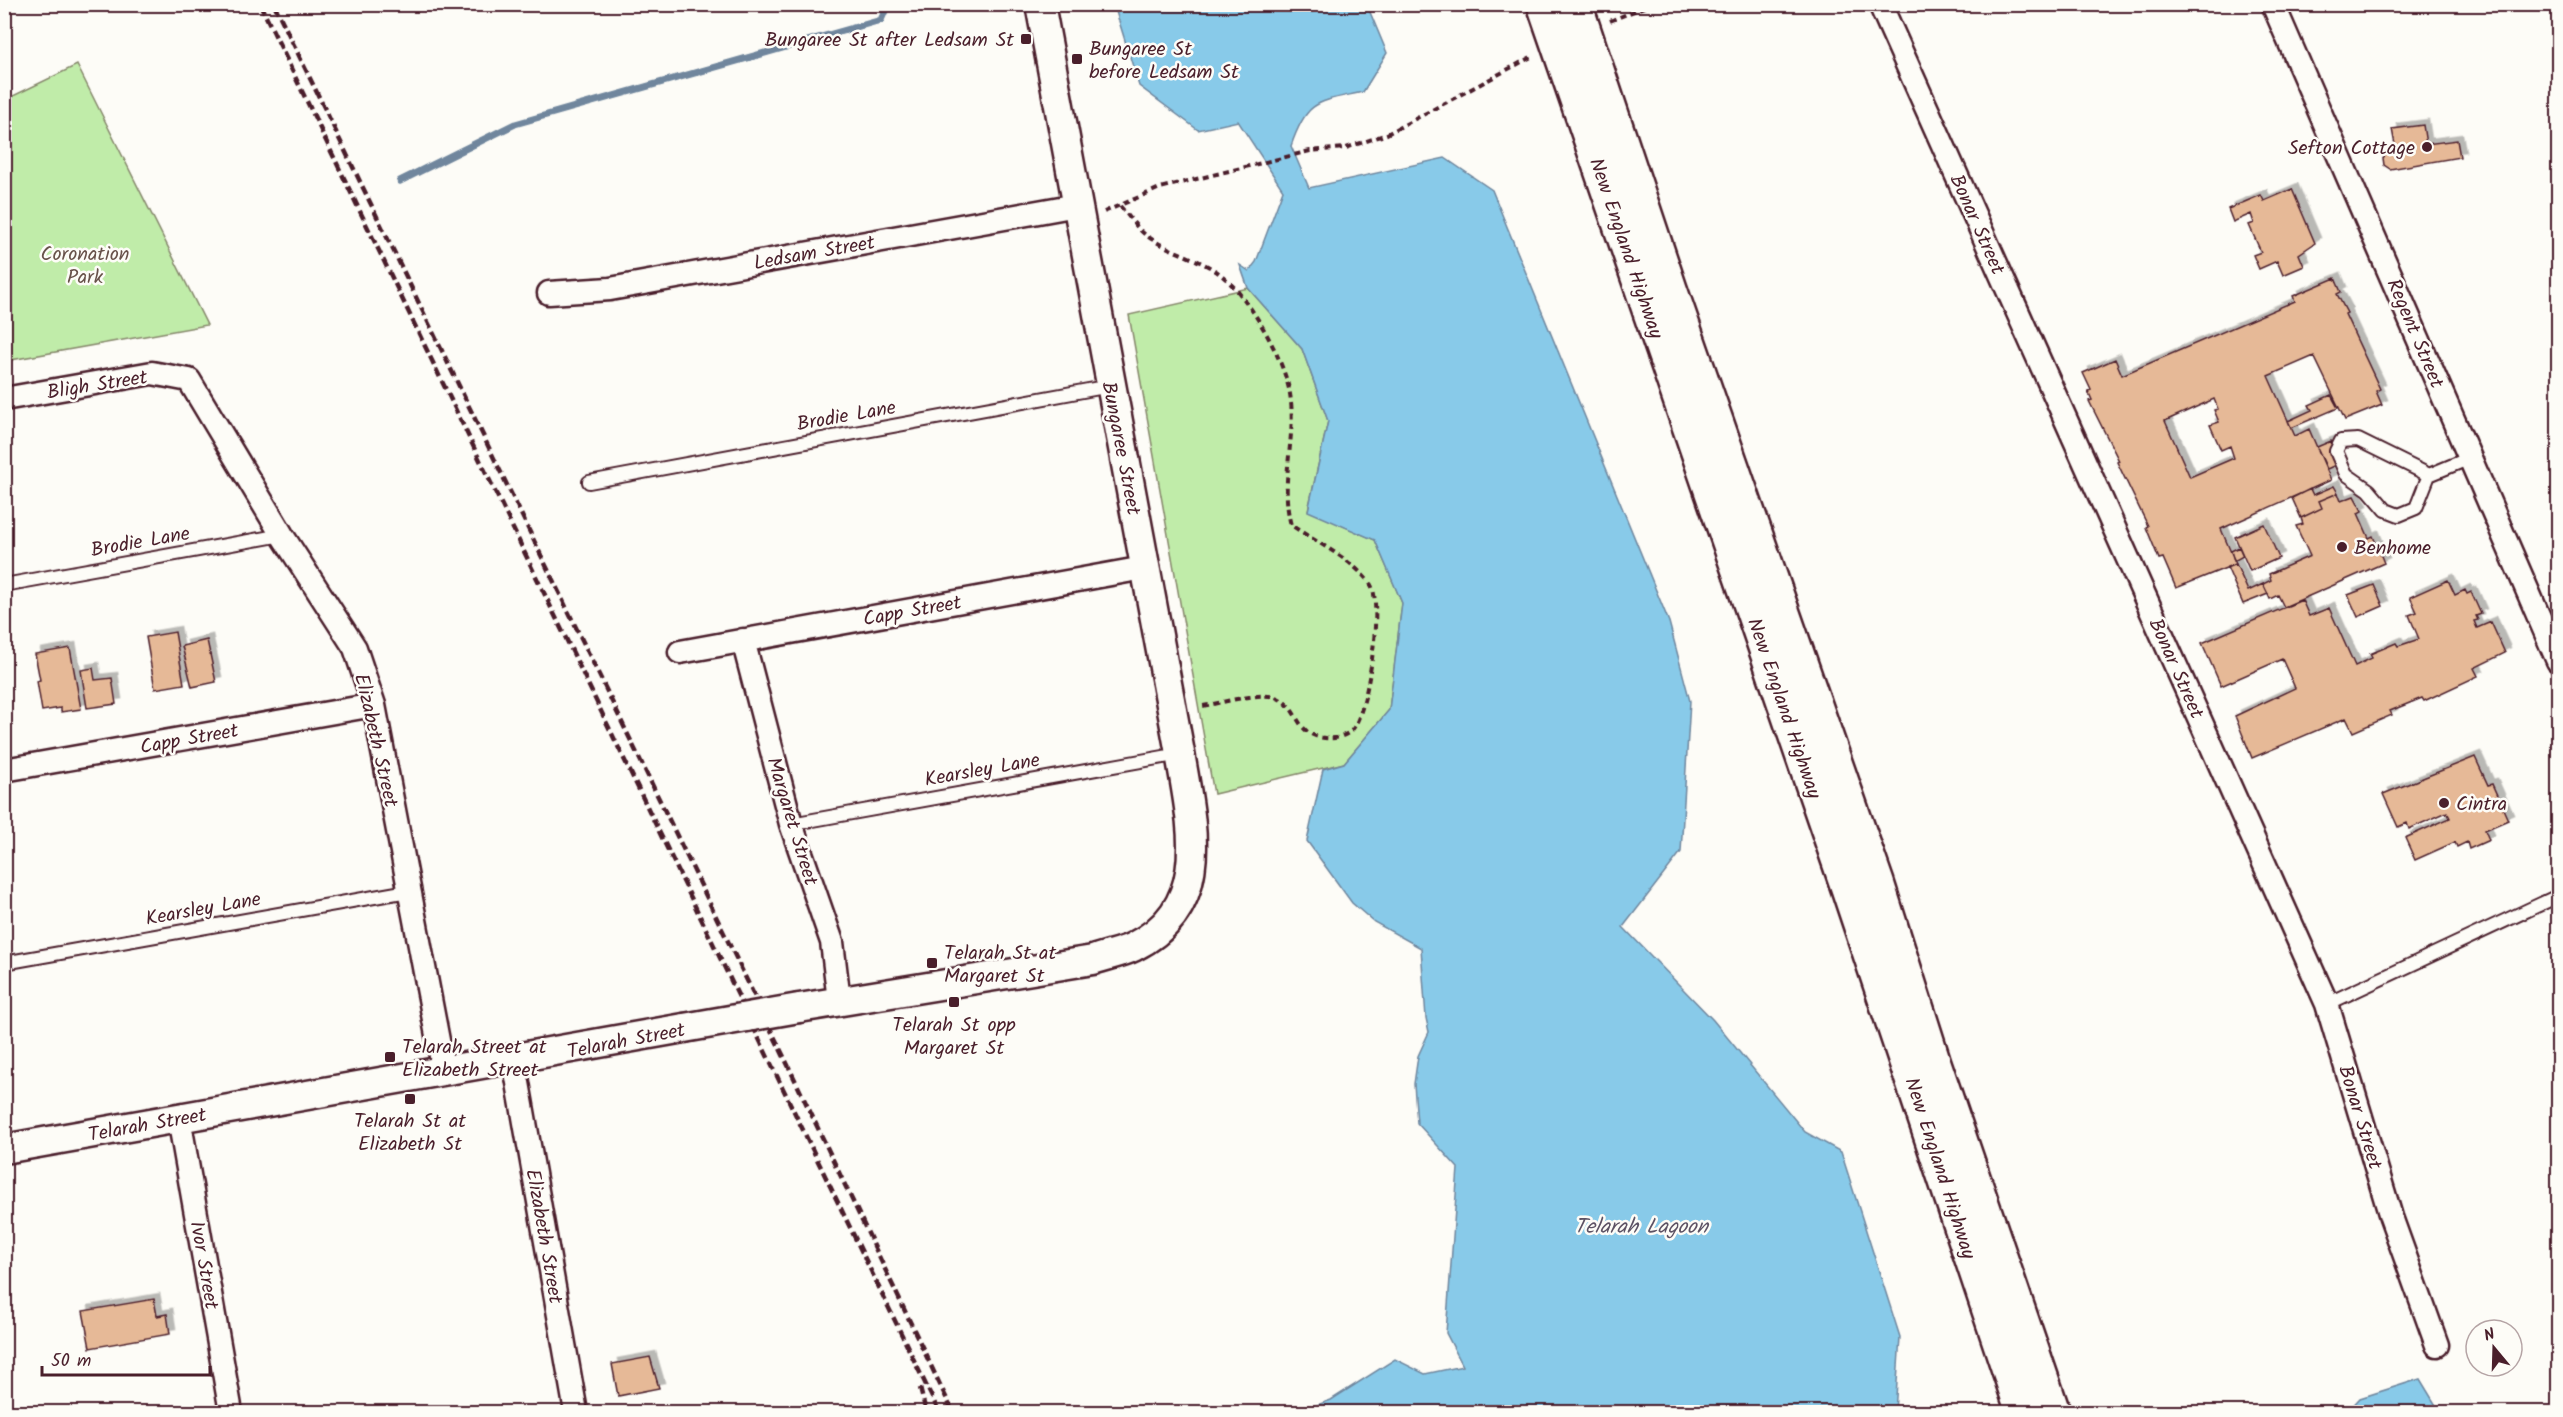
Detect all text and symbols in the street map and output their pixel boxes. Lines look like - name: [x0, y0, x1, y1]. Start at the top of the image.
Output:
- place label: Bungaree St after Ledsam St: [765, 25, 1014, 57]
- marker: Bungaree St after Ledsam St: [1019, 32, 1033, 46]
- place label: Bungaree St before Ledsam St: [1089, 34, 1239, 89]
- marker: Bungaree St before Ledsam St: [1070, 52, 1084, 66]
- place label: Sefton Cottage: [2288, 133, 2415, 165]
- marker: Sefton Cottage: [2420, 140, 2434, 154]
- street label: New England Highway: [1579, 154, 1671, 344]
- street label: Bonar Street: [1940, 169, 2013, 281]
- street label: Ledsam Street: [751, 228, 878, 280]
- park label: Coronation Park: [41, 239, 129, 294]
- street label: Regent Street: [2377, 274, 2452, 394]
- street label: Bligh Street: [45, 362, 150, 410]
- street label: Bungaree Street: [1091, 379, 1149, 518]
- street label: Brodie Lane: [794, 393, 898, 441]
- street label: Brodie Lane: [88, 519, 192, 567]
- place label: Benhome: [2354, 533, 2431, 565]
- marker: Benhome: [2335, 540, 2349, 554]
- street label: Capp Street: [861, 588, 964, 636]
- street label: Bonar Street: [2139, 613, 2212, 725]
- street label: New England Highway: [1737, 614, 1829, 804]
- street label: Elizabeth Street: [344, 670, 406, 811]
- street label: Capp Street: [138, 716, 241, 764]
- street label: Kearsley Lane: [922, 745, 1043, 797]
- street label: Margaret Street: [756, 753, 826, 890]
- place label: Cintra: [2456, 789, 2507, 821]
- marker: Cintra: [2437, 796, 2451, 810]
- street label: Kearsley Lane: [143, 884, 264, 936]
- place label: Telarah St at Margaret St: [944, 938, 1056, 993]
- marker: Telarah St at Margaret St: [925, 956, 939, 970]
- marker: Telarah St opp Margaret St: [947, 995, 961, 1009]
- place label: Telarah St opp Margaret St: [892, 1010, 1016, 1065]
- street label: Telarah Street: [565, 1015, 688, 1069]
- place label: Telarah Street at Elizabeth Street: [402, 1032, 547, 1087]
- marker: Telarah Street at Elizabeth Street: [383, 1050, 397, 1064]
- street label: Bonar Street: [2328, 1062, 2390, 1174]
- street label: New England Highway: [1895, 1074, 1984, 1264]
- marker: Telarah St at Elizabeth St: [403, 1092, 417, 1106]
- street label: Telarah Street: [86, 1100, 209, 1152]
- place label: Telarah St at Elizabeth St: [354, 1106, 466, 1161]
- street label: Elizabeth Street: [515, 1166, 571, 1306]
- water label: Telarah Lagoon: [1574, 1211, 1710, 1244]
- street label: Ivor Street: [180, 1219, 227, 1312]
- north arrow: [2464, 1318, 2524, 1378]
- text: N: [2481, 1322, 2498, 1349]
- scale bar: [42, 1339, 210, 1377]
- text: 50 m: [51, 1347, 91, 1376]

